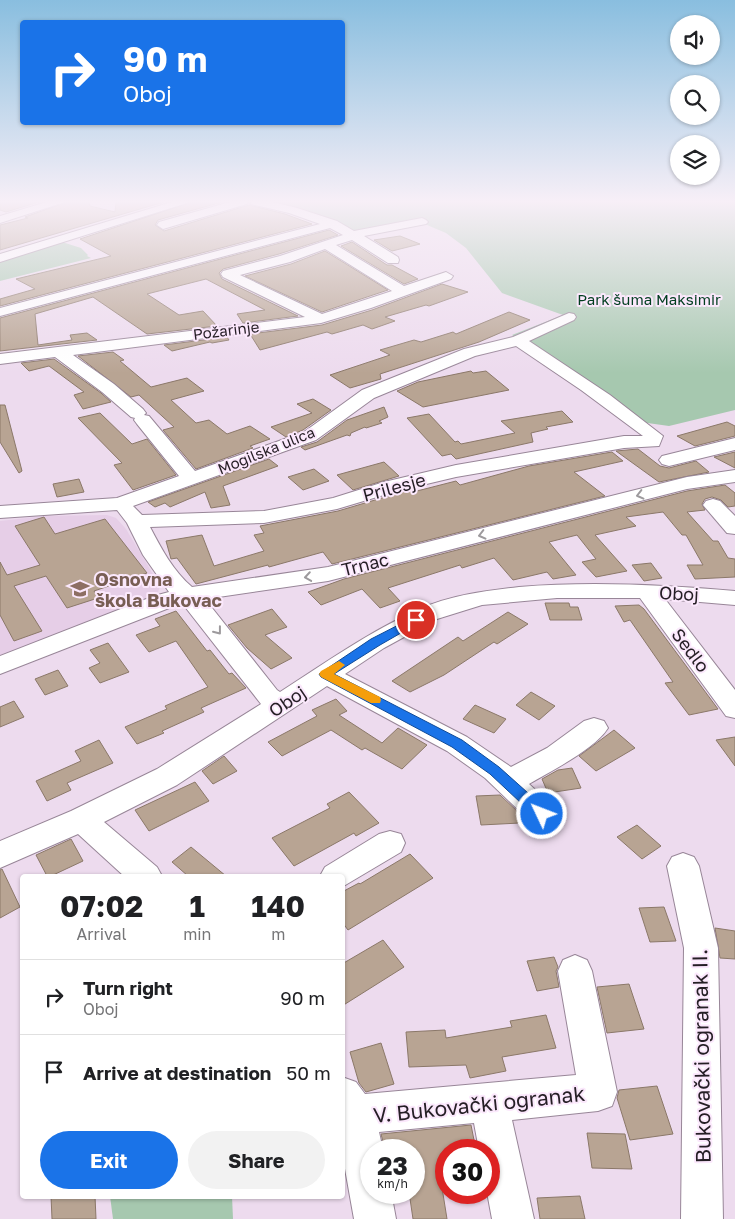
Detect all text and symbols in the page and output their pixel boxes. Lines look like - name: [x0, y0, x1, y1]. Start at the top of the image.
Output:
- map controls: [670, 15, 720, 185]
- button: sound: [670, 15, 720, 65]
- text: 90 m: [123, 38, 207, 80]
- icon: right: [40, 40, 105, 105]
- button: search: [670, 75, 720, 125]
- text: Oboj: [123, 80, 172, 107]
- button: layers: [670, 135, 720, 185]
- park label: Park šuma Maksimir: [577, 290, 721, 308]
- street label: Požarinje: [192, 317, 260, 343]
- street label: Mogilska ulica: [215, 422, 317, 478]
- street label: Prilesje: [360, 468, 428, 506]
- one-way arrow: [636, 489, 645, 500]
- one-way arrow: [478, 529, 487, 540]
- street label: Trnac: [339, 548, 391, 580]
- place label: Osnovna škola Bukovac: [95, 568, 222, 611]
- one-way arrow: [303, 571, 311, 582]
- school or university icon: Osnovna škola Bukovac: [69, 578, 91, 600]
- street label: Oboj: [658, 581, 700, 605]
- pin: [395, 599, 437, 641]
- icon: arrive: [402, 606, 430, 634]
- street label: Sedlo: [667, 624, 715, 676]
- one-way arrow: [212, 625, 221, 635]
- street label: Oboj: [264, 681, 310, 721]
- position arrow: [515, 787, 567, 839]
- text: 07:02: [60, 888, 143, 924]
- text: 1: [190, 888, 205, 924]
- text: 140: [251, 888, 305, 924]
- text: Arrival: [76, 924, 127, 944]
- text: min: [183, 924, 211, 944]
- text: m: [271, 924, 285, 944]
- street label: Bukovački ogranak II.: [686, 949, 716, 1163]
- text: Turn right: [83, 976, 173, 999]
- icon: right: [40, 983, 68, 1011]
- text: 90 m: [280, 986, 325, 1009]
- text: Oboj: [83, 999, 119, 1019]
- icon: arrive: [40, 1058, 68, 1086]
- text: Arrive at destination: [83, 1061, 271, 1084]
- text: 50 m: [286, 1061, 331, 1084]
- street label: V. Bukovački ogranak: [372, 1080, 586, 1128]
- button: Exit: [40, 1131, 178, 1189]
- button: Share: [188, 1131, 325, 1189]
- speed limit sign: 30: [435, 1139, 500, 1204]
- text: 23: [377, 1150, 408, 1181]
- text: km/h: [377, 1176, 408, 1191]

